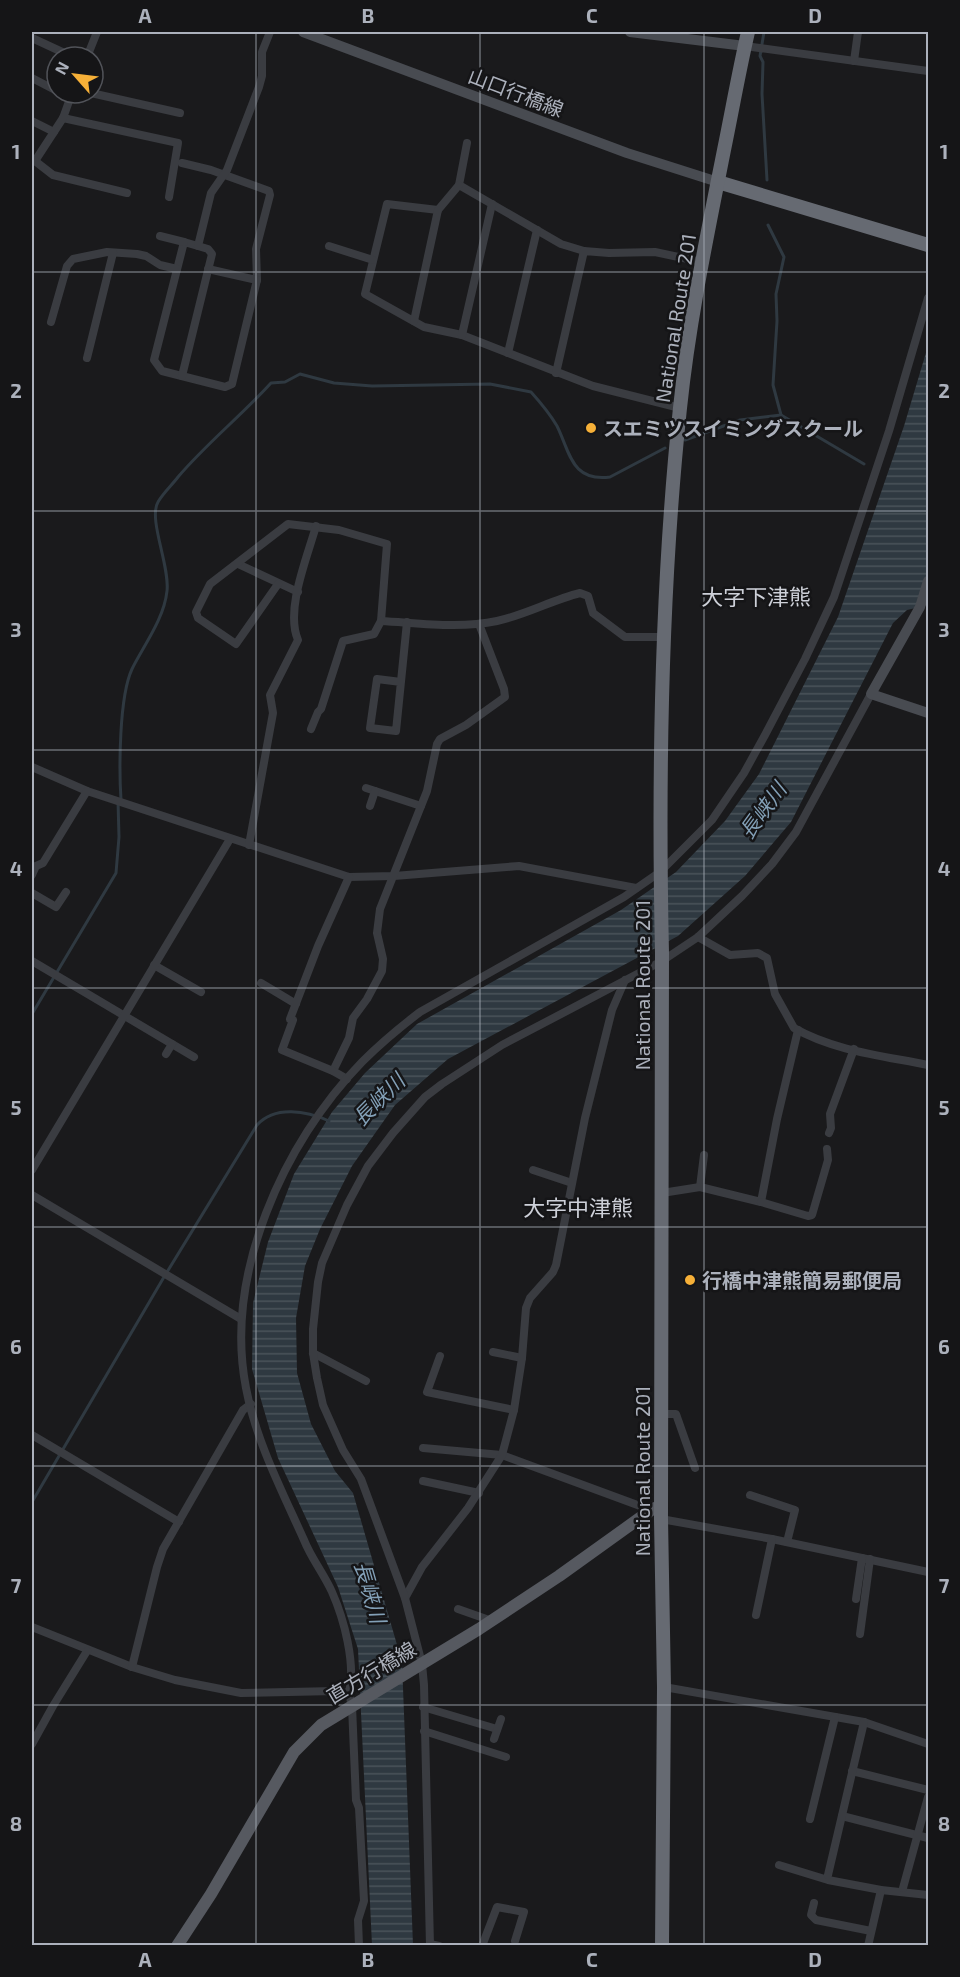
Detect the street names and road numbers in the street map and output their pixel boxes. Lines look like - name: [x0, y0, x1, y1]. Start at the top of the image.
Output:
- street label: 山口行橋線: [465, 63, 567, 121]
- street label: National Route 201: [650, 232, 700, 404]
- street label: National Route 201: [630, 900, 654, 1070]
- street label: National Route 201: [630, 1386, 654, 1556]
- street label: 直方行橋線: [322, 1636, 420, 1708]

